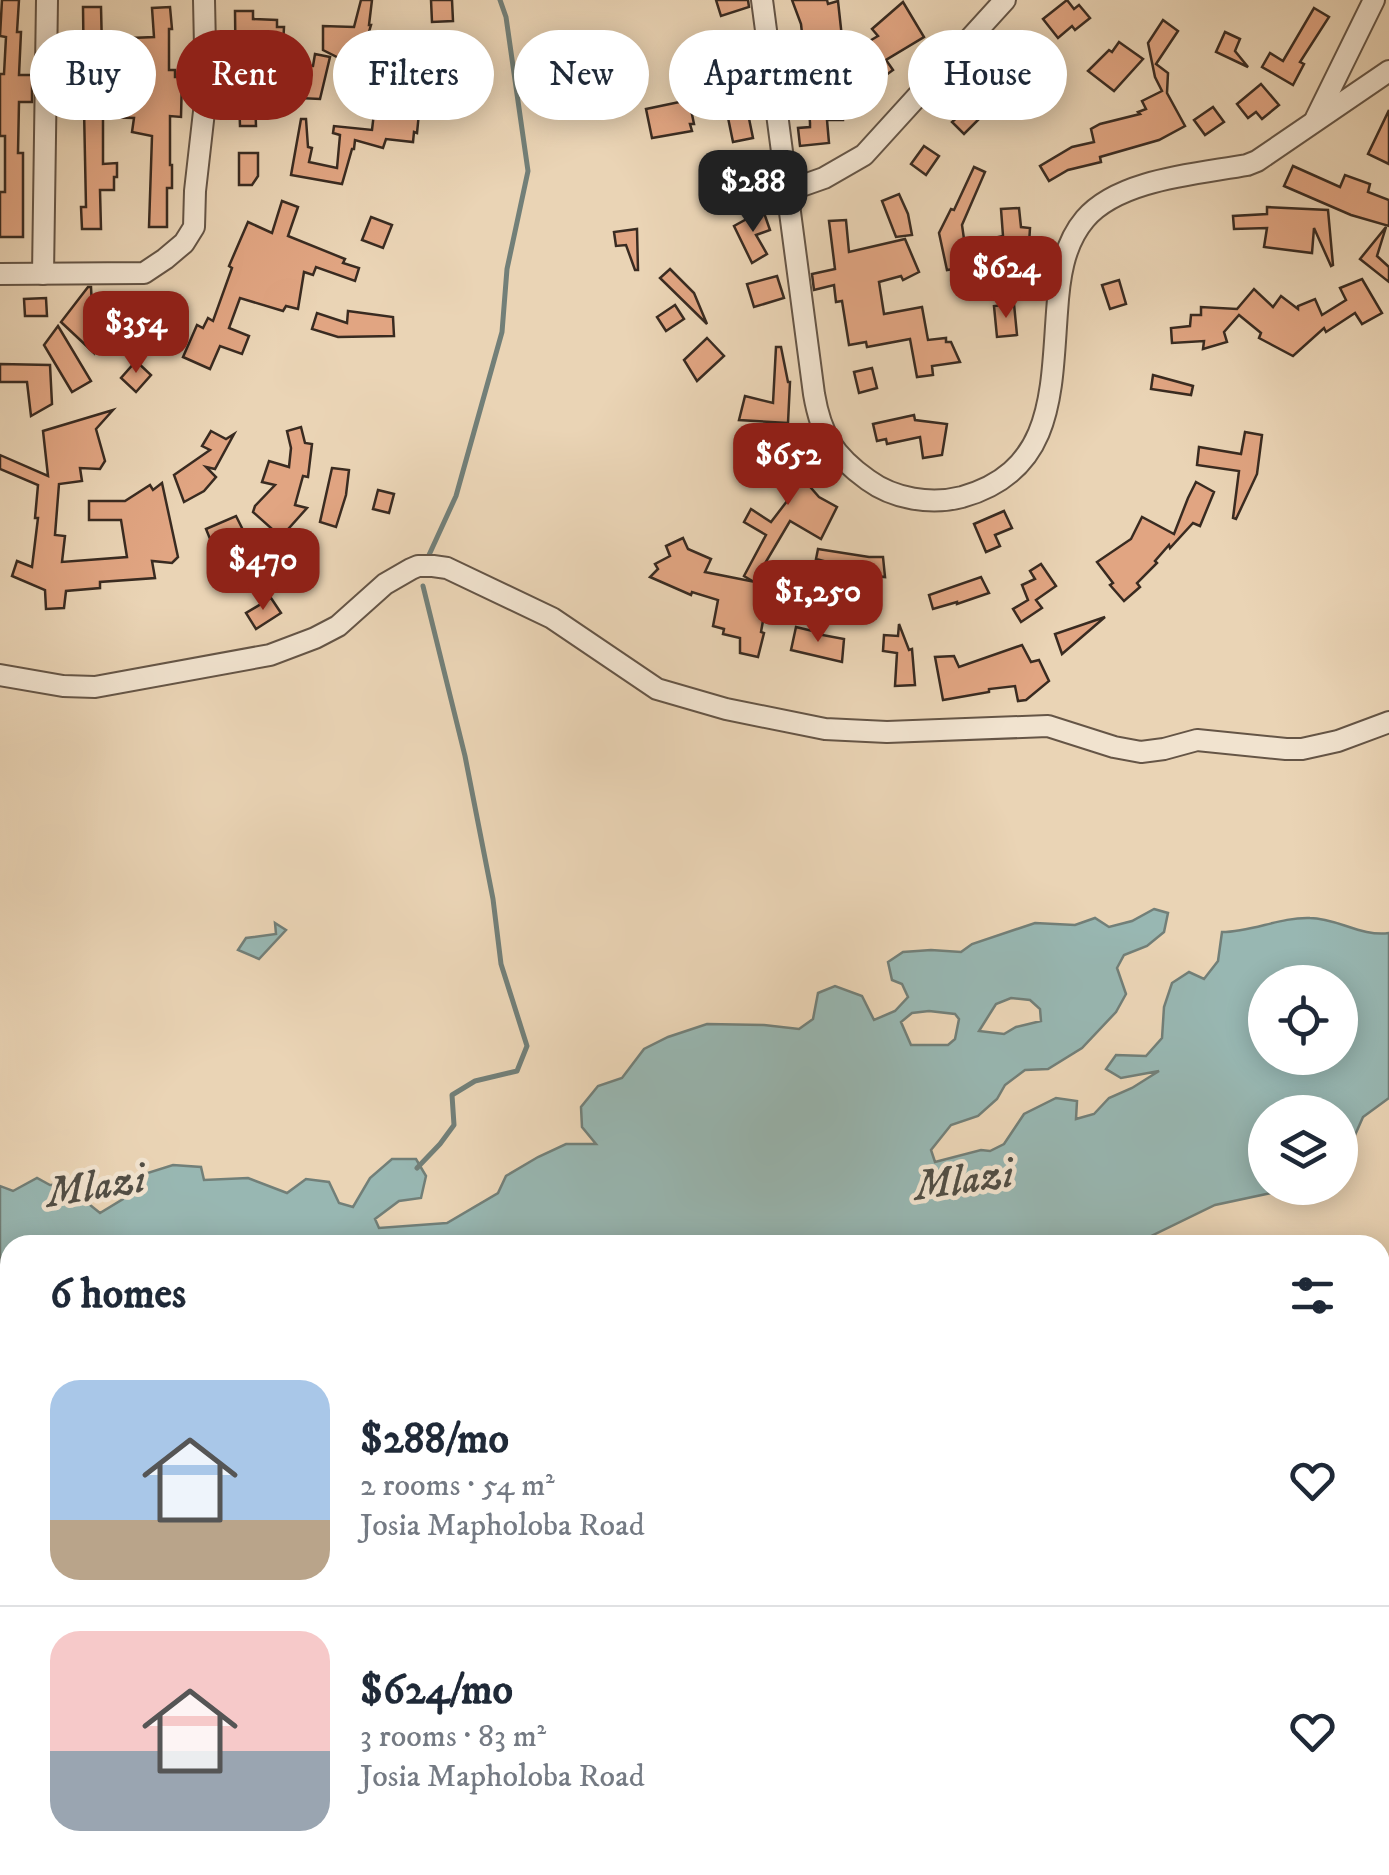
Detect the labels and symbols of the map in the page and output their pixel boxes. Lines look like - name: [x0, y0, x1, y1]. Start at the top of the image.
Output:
- pin: $288: [694, 150, 812, 235]
- pin: $624: [947, 236, 1065, 321]
- pin: $354: [77, 291, 195, 376]
- pin: $652: [729, 423, 847, 508]
- pin: $470: [204, 528, 322, 613]
- pin: $1,250: [737, 560, 899, 645]
- water label: Mlazi: [908, 1148, 1019, 1214]
- water label: Mlazi: [40, 1153, 151, 1221]

